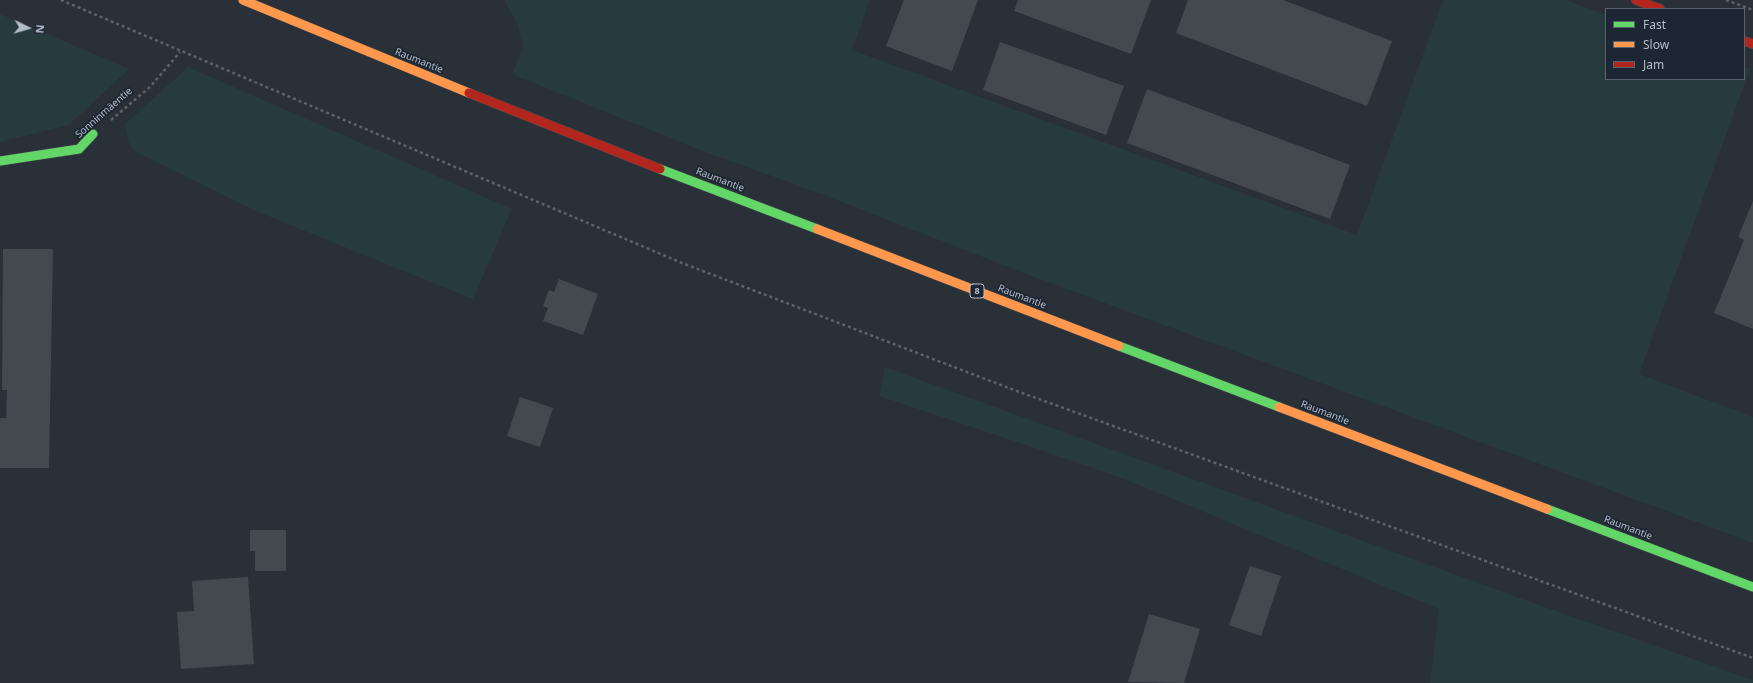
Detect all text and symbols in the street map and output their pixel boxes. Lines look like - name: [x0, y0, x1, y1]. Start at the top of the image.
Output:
- north arrow: [8, 8, 48, 48]
- legend: [1605, 8, 1745, 80]
- text: Fast: [1643, 16, 1666, 33]
- text: N: [33, 24, 48, 34]
- text: Slow: [1643, 36, 1669, 53]
- street label: Raumantie: [393, 46, 445, 76]
- text: Jam: [1643, 56, 1664, 73]
- street label: Sonninmäentie: [73, 85, 135, 141]
- street label: Raumantie: [694, 165, 746, 195]
- street label: Raumantie: [996, 282, 1048, 312]
- road number: 8: [970, 284, 984, 298]
- street label: Raumantie: [1299, 398, 1351, 428]
- street label: Raumantie: [1602, 513, 1654, 543]

